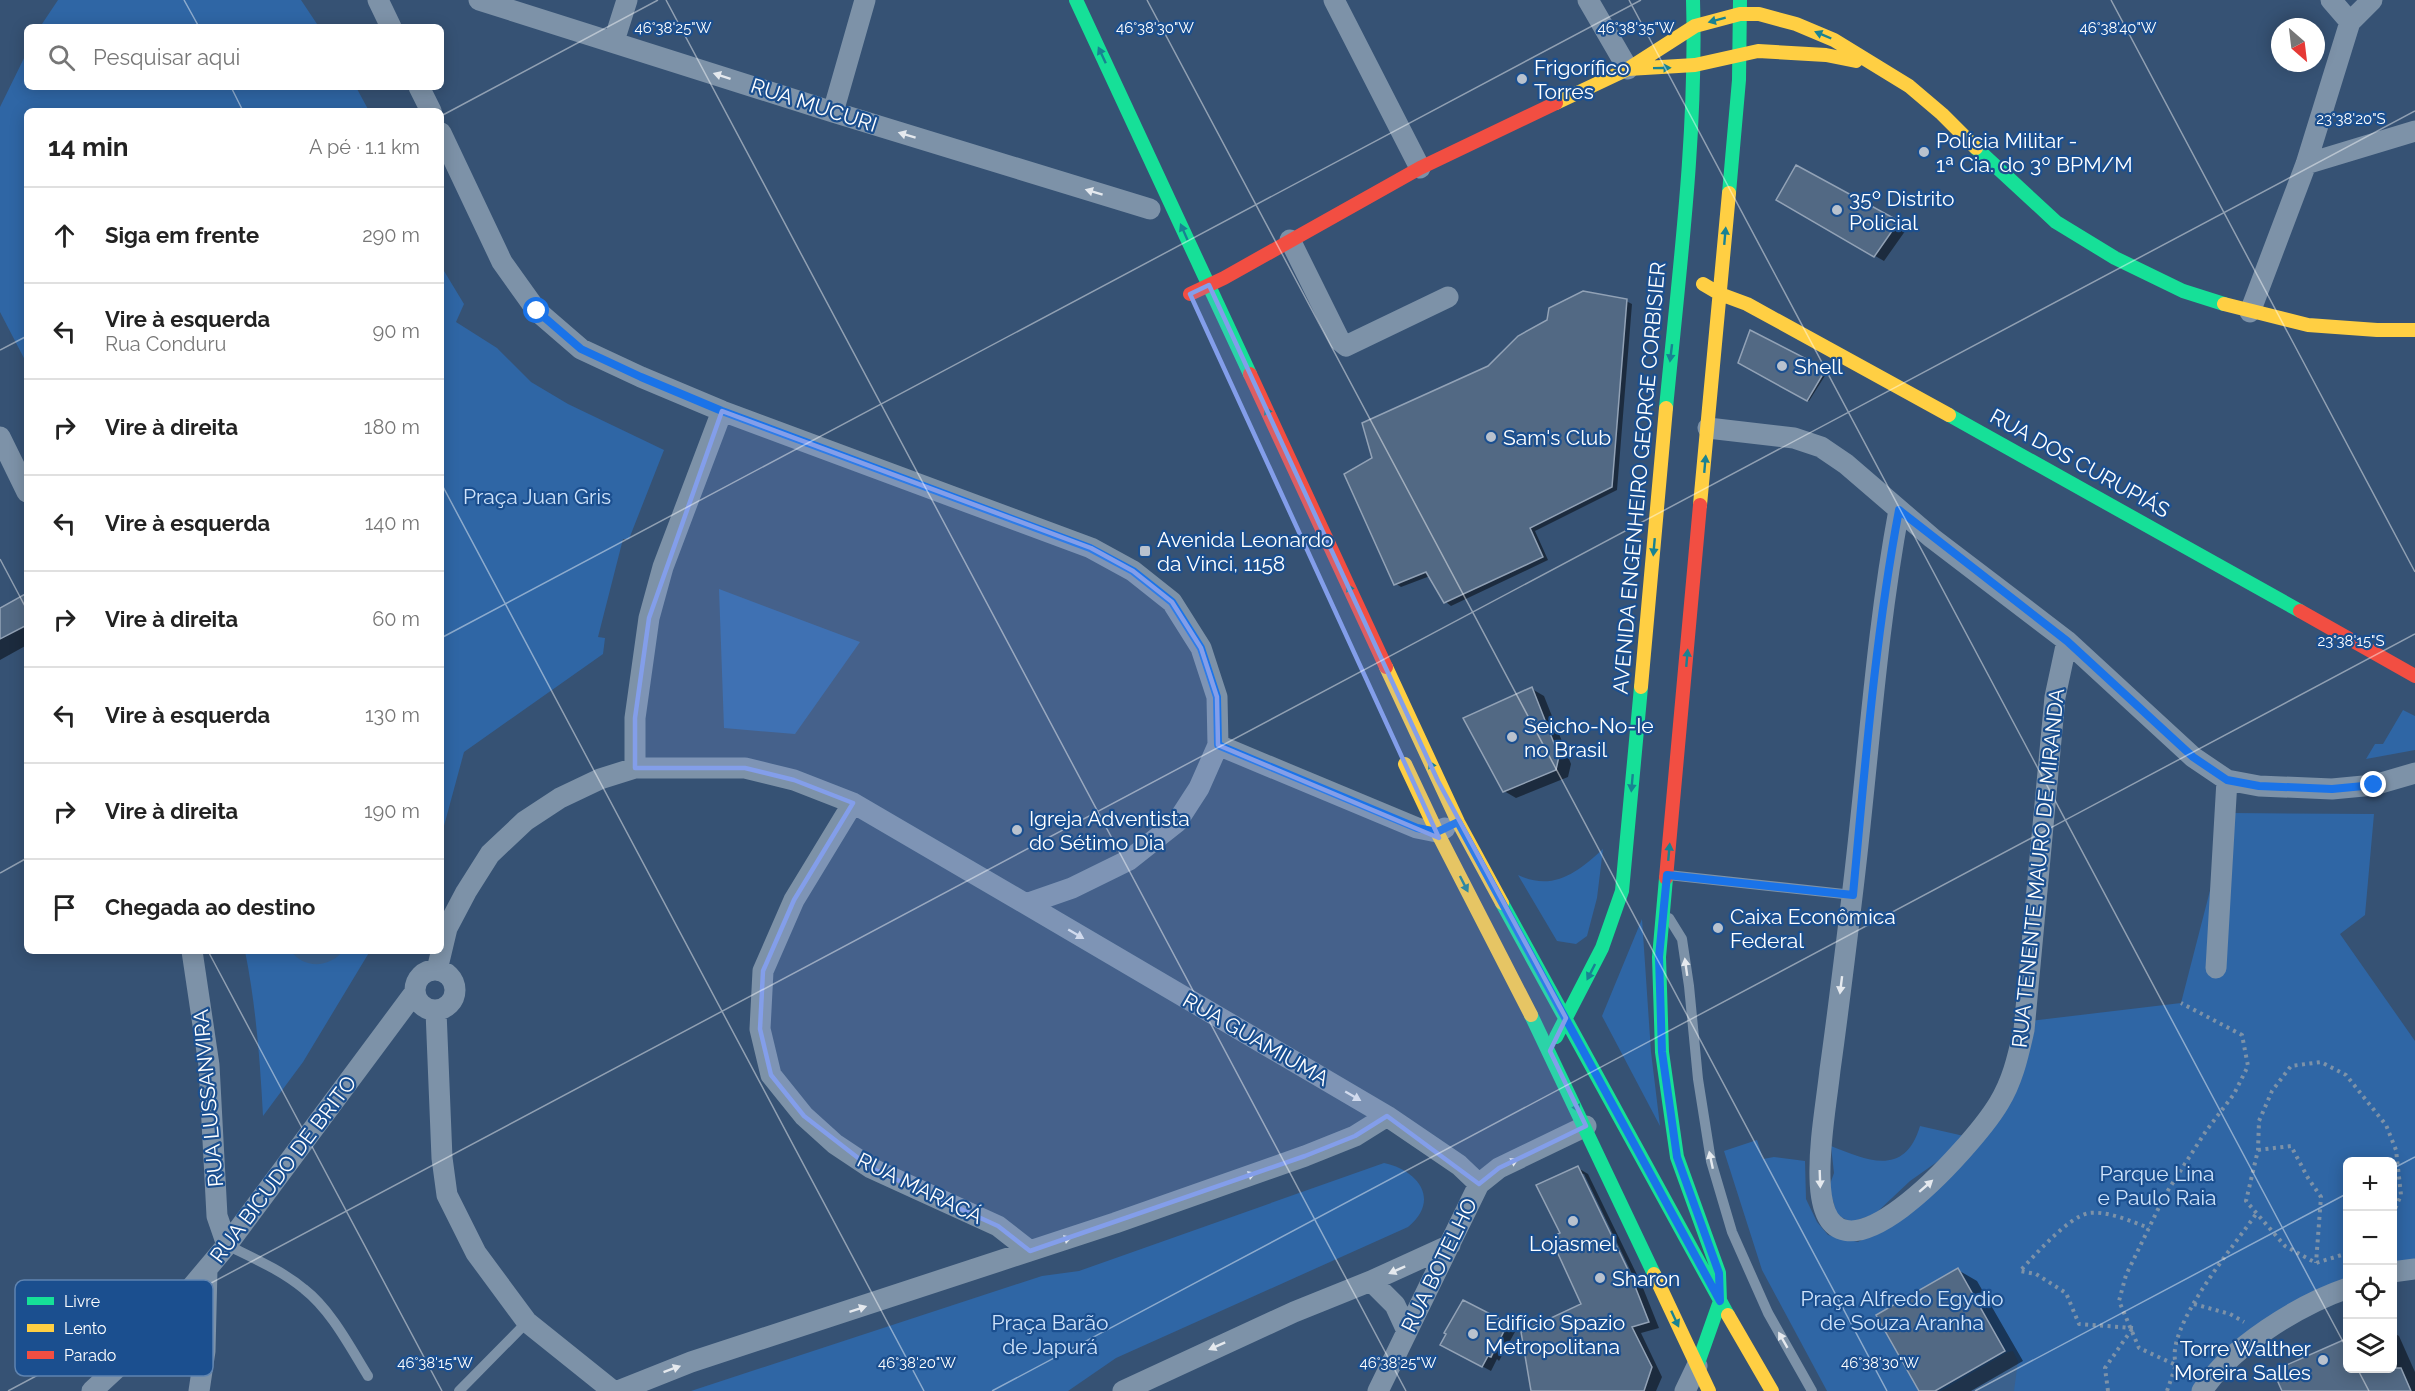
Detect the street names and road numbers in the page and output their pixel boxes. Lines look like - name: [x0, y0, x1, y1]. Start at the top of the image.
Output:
- street label: RUA MUCURI: [748, 73, 880, 137]
- street label: AVENIDA ENGENHEIRO GEORGE CORBISIER: [1608, 261, 1670, 695]
- street label: RUA DOS CURUPIÁS: [1986, 403, 2174, 523]
- street label: RUA TENENTE MAURO DE MIRANDA: [2007, 687, 2069, 1049]
- street label: RUA GUAMIUMA: [1179, 987, 1333, 1091]
- street label: RUA LUSSANVIRA: [188, 1008, 228, 1188]
- street label: RUA BICUDO DE BRITO: [205, 1071, 361, 1267]
- street label: RUA MARACÁ: [853, 1147, 987, 1229]
- street label: RUA BOTELHO: [1396, 1194, 1482, 1336]

